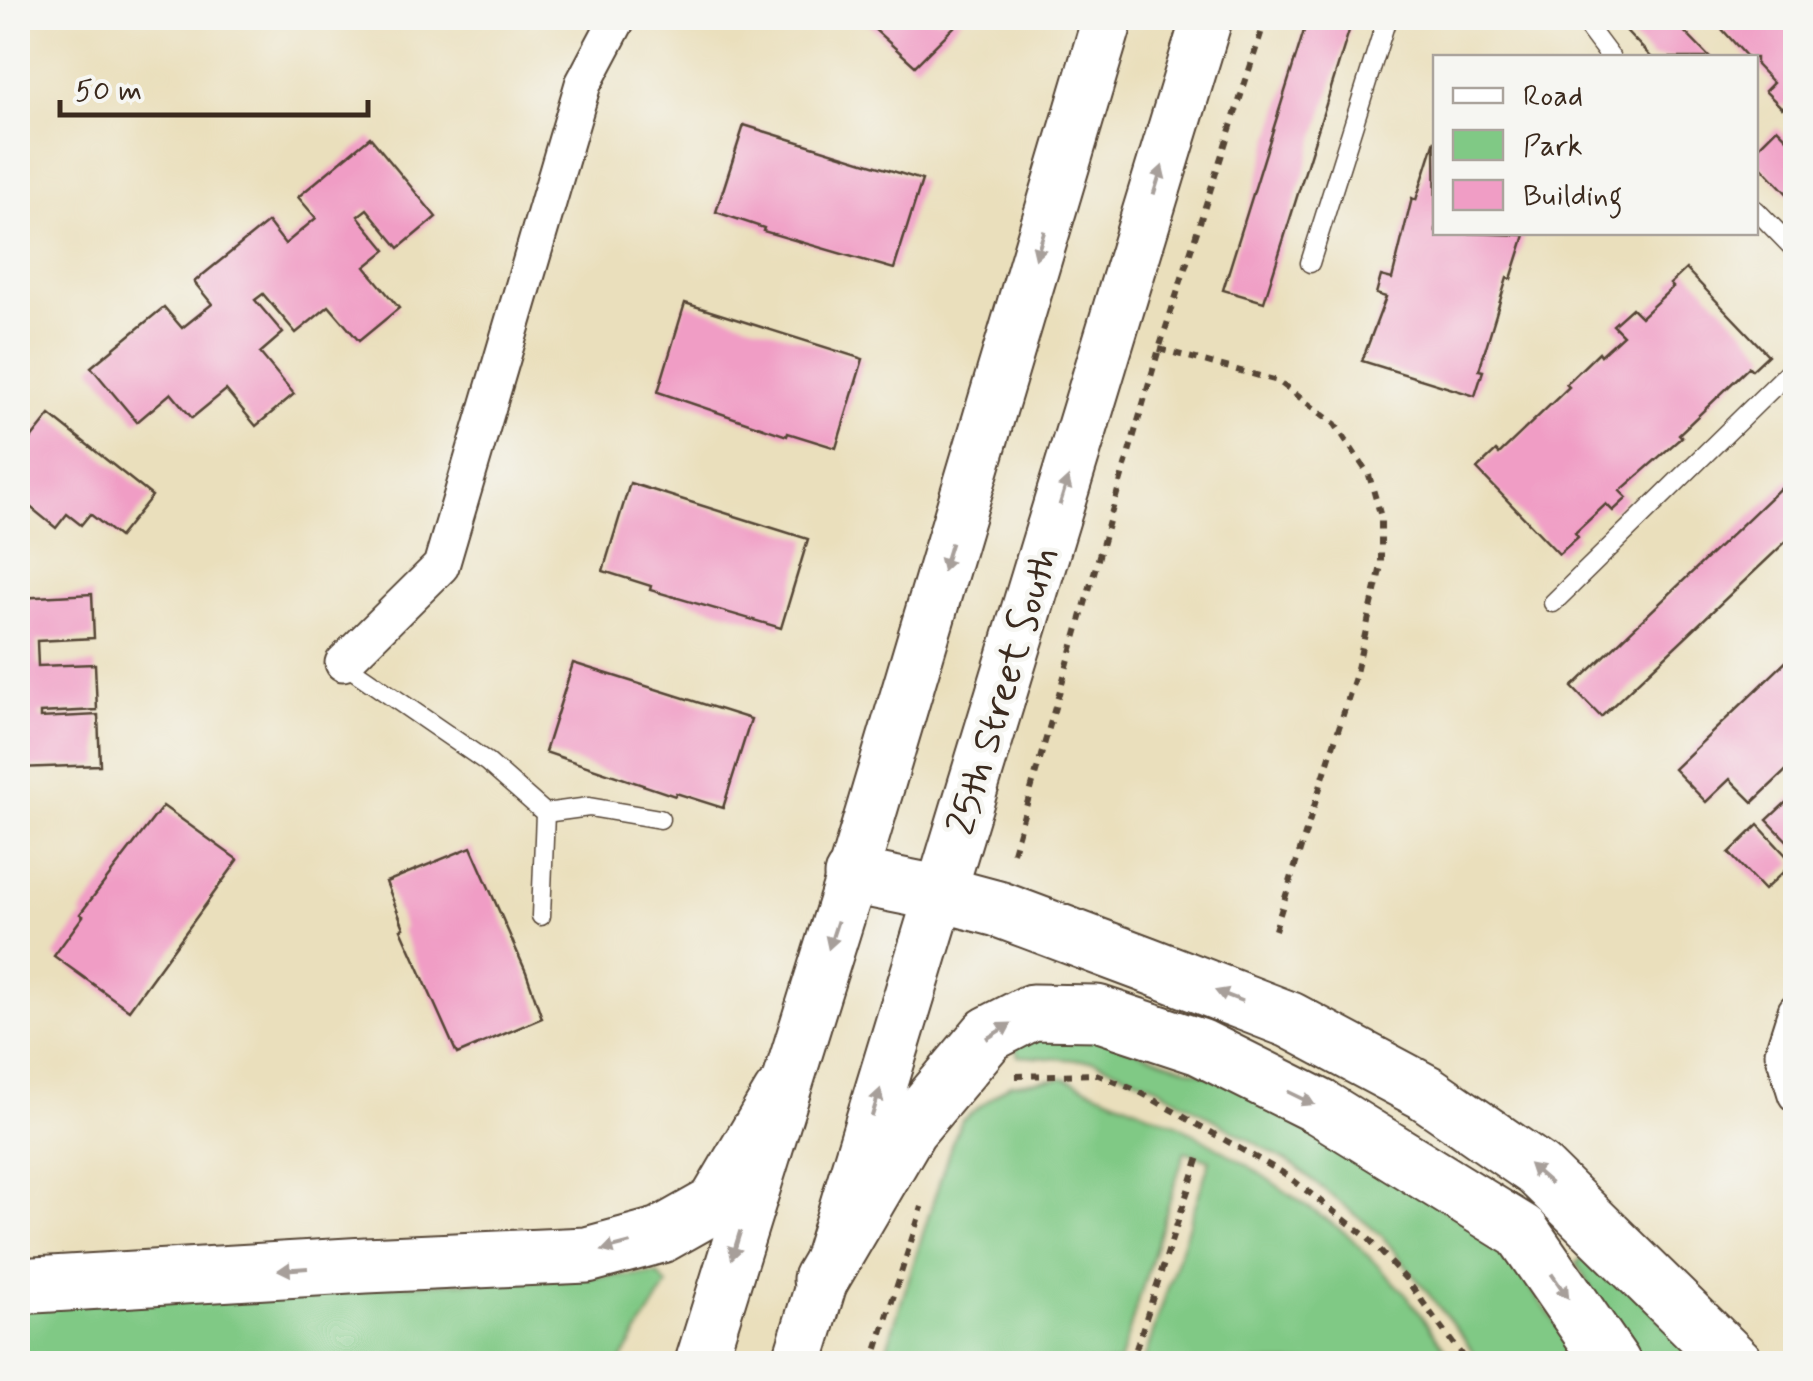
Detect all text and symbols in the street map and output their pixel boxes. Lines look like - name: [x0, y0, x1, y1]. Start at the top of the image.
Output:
- scale bar: [60, 55, 368, 117]
- legend: [1433, 55, 1758, 235]
- text: 50 m: [75, 72, 142, 111]
- text: Road: [1523, 77, 1583, 116]
- text: Park: [1523, 127, 1583, 166]
- one-way arrow: [1151, 164, 1166, 195]
- text: Building: [1523, 177, 1622, 219]
- one-way arrow: [1032, 230, 1047, 261]
- one-way arrow: [1057, 475, 1072, 506]
- street label: 25th Street South: [936, 541, 1072, 841]
- one-way arrow: [939, 542, 954, 572]
- one-way arrow: [825, 920, 840, 950]
- one-way arrow: [1213, 988, 1243, 1004]
- one-way arrow: [985, 1022, 1012, 1041]
- one-way arrow: [870, 1088, 885, 1118]
- one-way arrow: [1287, 1089, 1316, 1106]
- one-way arrow: [1528, 1163, 1553, 1185]
- one-way arrow: [728, 1230, 743, 1260]
- one-way arrow: [600, 1240, 631, 1256]
- one-way arrow: [276, 1261, 308, 1277]
- one-way arrow: [1550, 1273, 1569, 1300]

